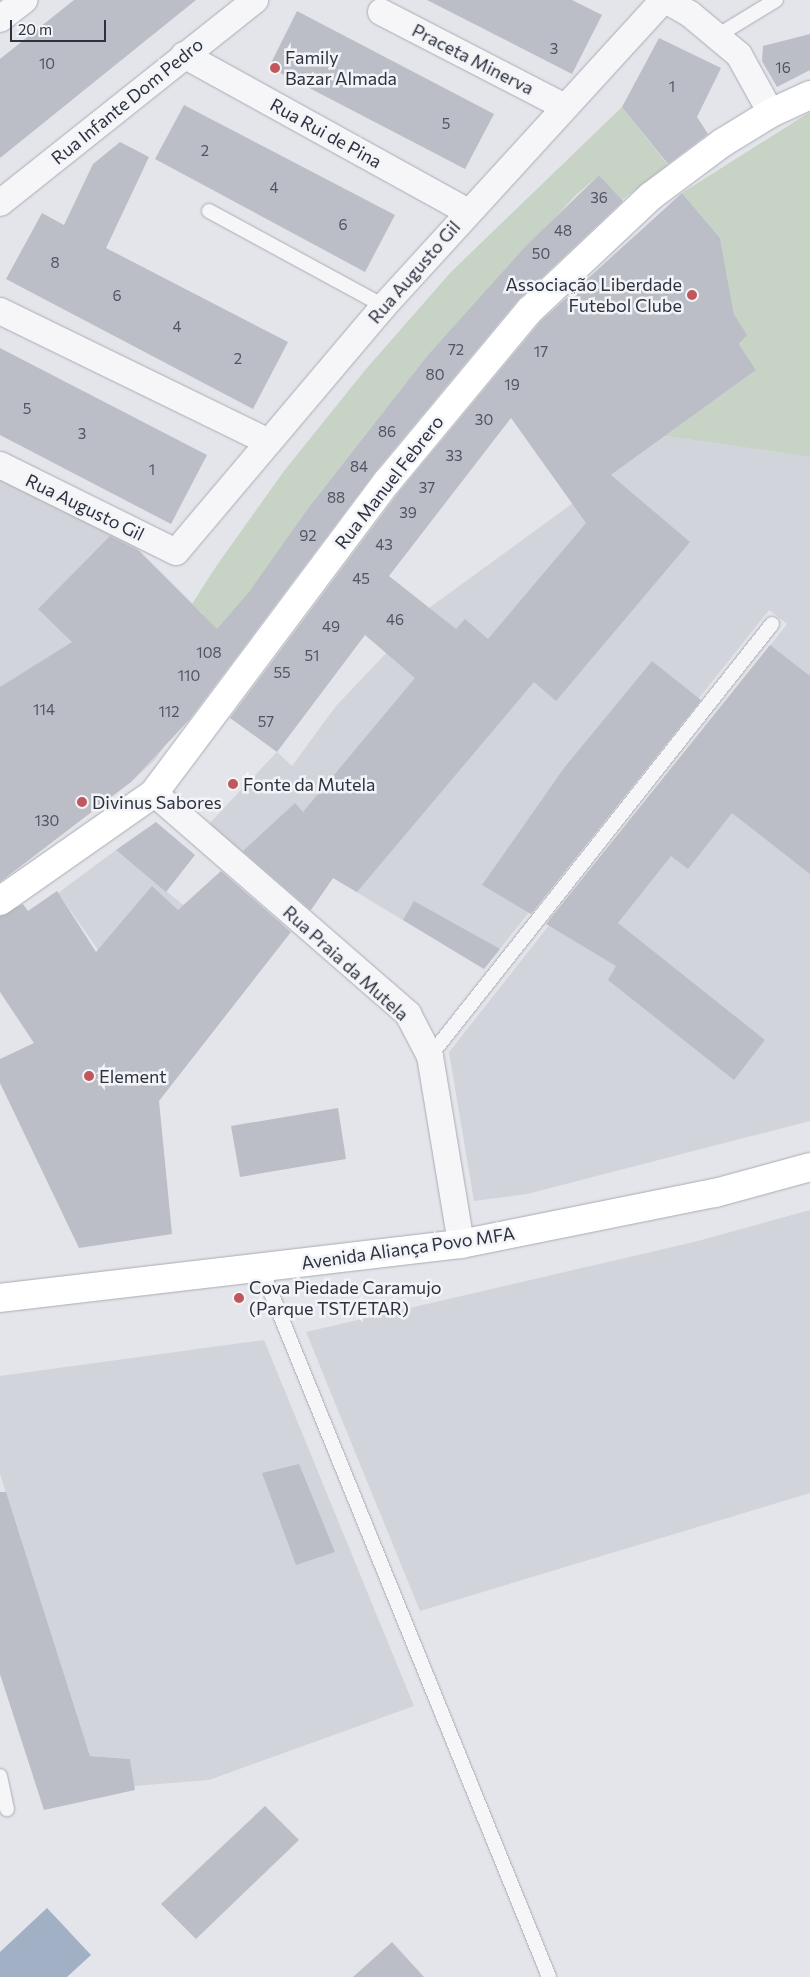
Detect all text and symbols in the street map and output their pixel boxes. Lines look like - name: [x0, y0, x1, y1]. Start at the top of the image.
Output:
- scale bar: [12, 10, 109, 42]
- street label: Praceta Minerva: [409, 19, 537, 99]
- text: 20 m: [18, 20, 52, 38]
- street label: Rua Infante Dom Pedro: [47, 33, 207, 169]
- house number: 3: [550, 40, 558, 58]
- place label: Family Bazar Almada: [285, 47, 397, 90]
- house number: 10: [39, 55, 55, 73]
- house number: 16: [775, 59, 791, 77]
- marker: Family Bazar Almada: [269, 62, 281, 74]
- house number: 1: [669, 78, 675, 96]
- street label: Rua Rui de Pina: [267, 94, 385, 172]
- house number: 5: [442, 115, 450, 133]
- house number: 2: [201, 142, 209, 160]
- house number: 4: [270, 179, 278, 197]
- house number: 36: [590, 189, 608, 207]
- house number: 6: [338, 216, 348, 234]
- street label: Rua Augusto Gil: [364, 216, 464, 328]
- house number: 48: [554, 222, 572, 240]
- house number: 50: [532, 245, 550, 263]
- house number: 8: [50, 254, 60, 272]
- place label: Associação Liberdade Futebol Clube: [505, 274, 682, 316]
- house number: 6: [112, 287, 122, 305]
- marker: Associação Liberdade Futebol Clube: [686, 289, 698, 301]
- house number: 4: [173, 318, 181, 336]
- house number: 72: [448, 341, 464, 359]
- house number: 17: [534, 343, 548, 361]
- house number: 2: [234, 350, 242, 368]
- house number: 80: [426, 366, 444, 384]
- house number: 19: [504, 376, 520, 394]
- house number: 5: [23, 400, 31, 418]
- street label: Rua Manuel Febrero: [330, 411, 448, 553]
- house number: 30: [475, 411, 493, 429]
- house number: 86: [378, 423, 396, 441]
- house number: 3: [78, 425, 86, 443]
- house number: 33: [445, 447, 463, 465]
- house number: 84: [350, 458, 368, 476]
- house number: 1: [149, 461, 155, 479]
- street label: Rua Augusto Gil: [22, 469, 148, 545]
- house number: 37: [419, 479, 435, 497]
- house number: 88: [327, 489, 345, 507]
- house number: 39: [399, 504, 417, 522]
- house number: 92: [299, 527, 317, 545]
- house number: 43: [375, 536, 393, 554]
- house number: 45: [352, 570, 370, 588]
- house number: 46: [386, 611, 404, 629]
- house number: 49: [322, 618, 340, 636]
- house number: 108: [196, 644, 222, 662]
- house number: 51: [304, 647, 320, 665]
- house number: 55: [273, 664, 291, 682]
- house number: 110: [178, 667, 200, 685]
- house number: 114: [33, 701, 55, 719]
- house number: 112: [158, 703, 180, 721]
- house number: 57: [258, 713, 274, 731]
- place label: Fonte da Mutela: [243, 773, 375, 795]
- marker: Fonte da Mutela: [227, 778, 239, 790]
- place label: Divinus Sabores: [92, 791, 222, 813]
- marker: Divinus Sabores: [76, 796, 88, 808]
- house number: 130: [35, 812, 59, 830]
- street label: Rua Praia da Mutela: [279, 901, 413, 1025]
- place label: Element: [99, 1065, 167, 1087]
- marker: Element: [83, 1070, 95, 1082]
- street label: Avenida Aliança Povo MFA: [300, 1222, 516, 1274]
- place label: Cova Piedade Caramujo (Parque TST/ETAR): [249, 1277, 442, 1320]
- marker: Cova Piedade Caramujo (Parque TST/ETAR): [233, 1292, 245, 1304]

